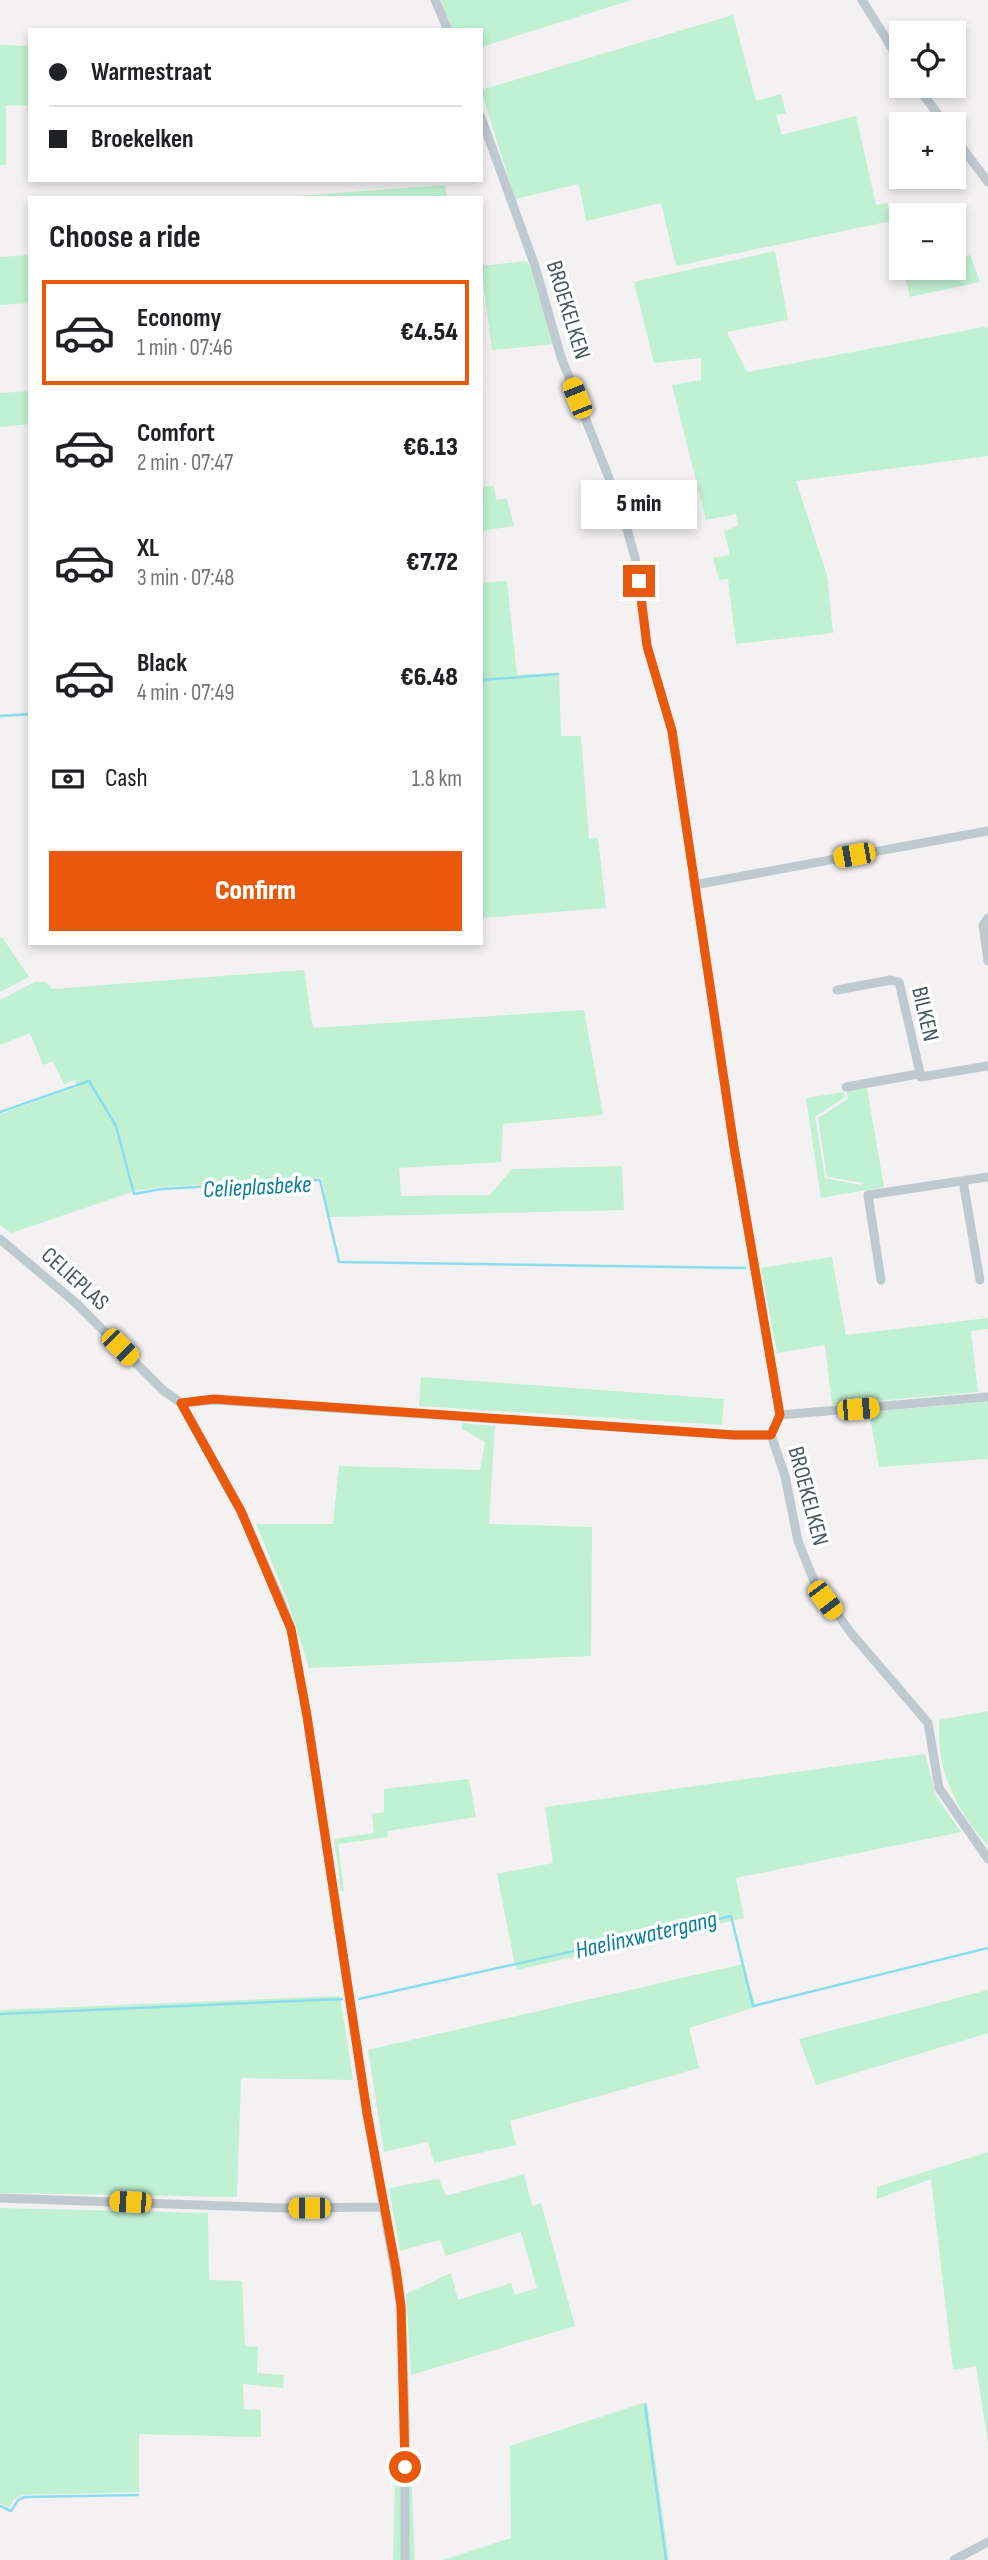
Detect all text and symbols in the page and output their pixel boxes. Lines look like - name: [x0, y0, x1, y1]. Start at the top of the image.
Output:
- map controls: [889, 21, 966, 280]
- button: locate: [889, 21, 966, 98]
- text: Warmestraat: [91, 57, 211, 88]
- button: +: [889, 112, 966, 189]
- text: Broekelken: [91, 124, 194, 155]
- button: −: [889, 203, 966, 280]
- text: Choose a ride: [49, 218, 201, 257]
- street label: BROEKELKEN: [540, 257, 596, 363]
- icon: car: [53, 301, 116, 364]
- text: Economy: [137, 303, 221, 334]
- text: €4.54: [400, 317, 458, 348]
- text: 1 min · 07:46: [137, 334, 233, 362]
- car: [560, 375, 595, 421]
- icon: car: [53, 416, 116, 479]
- text: Comfort: [137, 418, 215, 449]
- text: €6.13: [403, 432, 458, 463]
- text: 2 min · 07:47: [137, 449, 233, 477]
- callout: 5 min: [581, 480, 697, 528]
- text: 5 min: [617, 490, 661, 518]
- icon: car: [53, 531, 116, 594]
- text: XL: [137, 533, 159, 564]
- text: €7.72: [406, 547, 458, 578]
- text: 3 min · 07:48: [137, 564, 234, 592]
- route end: [623, 565, 655, 597]
- icon: car: [53, 646, 116, 709]
- text: Black: [137, 648, 187, 679]
- text: €6.48: [400, 662, 458, 693]
- text: 4 min · 07:49: [137, 679, 235, 707]
- icon: cash: [49, 760, 87, 798]
- text: Cash: [105, 763, 148, 794]
- text: 1.8 km: [412, 765, 462, 793]
- car: [832, 841, 877, 869]
- button: Confirm: [49, 851, 462, 931]
- street label: BILKEN: [905, 984, 945, 1044]
- water label: Celieplasbeke: [202, 1170, 312, 1204]
- street label: CELIEPLAS: [35, 1241, 115, 1317]
- car: [98, 1325, 143, 1369]
- car: [837, 1397, 880, 1421]
- street label: BROEKELKEN: [781, 1443, 835, 1549]
- car: [804, 1577, 847, 1623]
- water label: Haelinxwatergang: [573, 1905, 720, 1965]
- car: [109, 2191, 152, 2213]
- car: [289, 2198, 331, 2219]
- route start: [389, 2451, 421, 2483]

